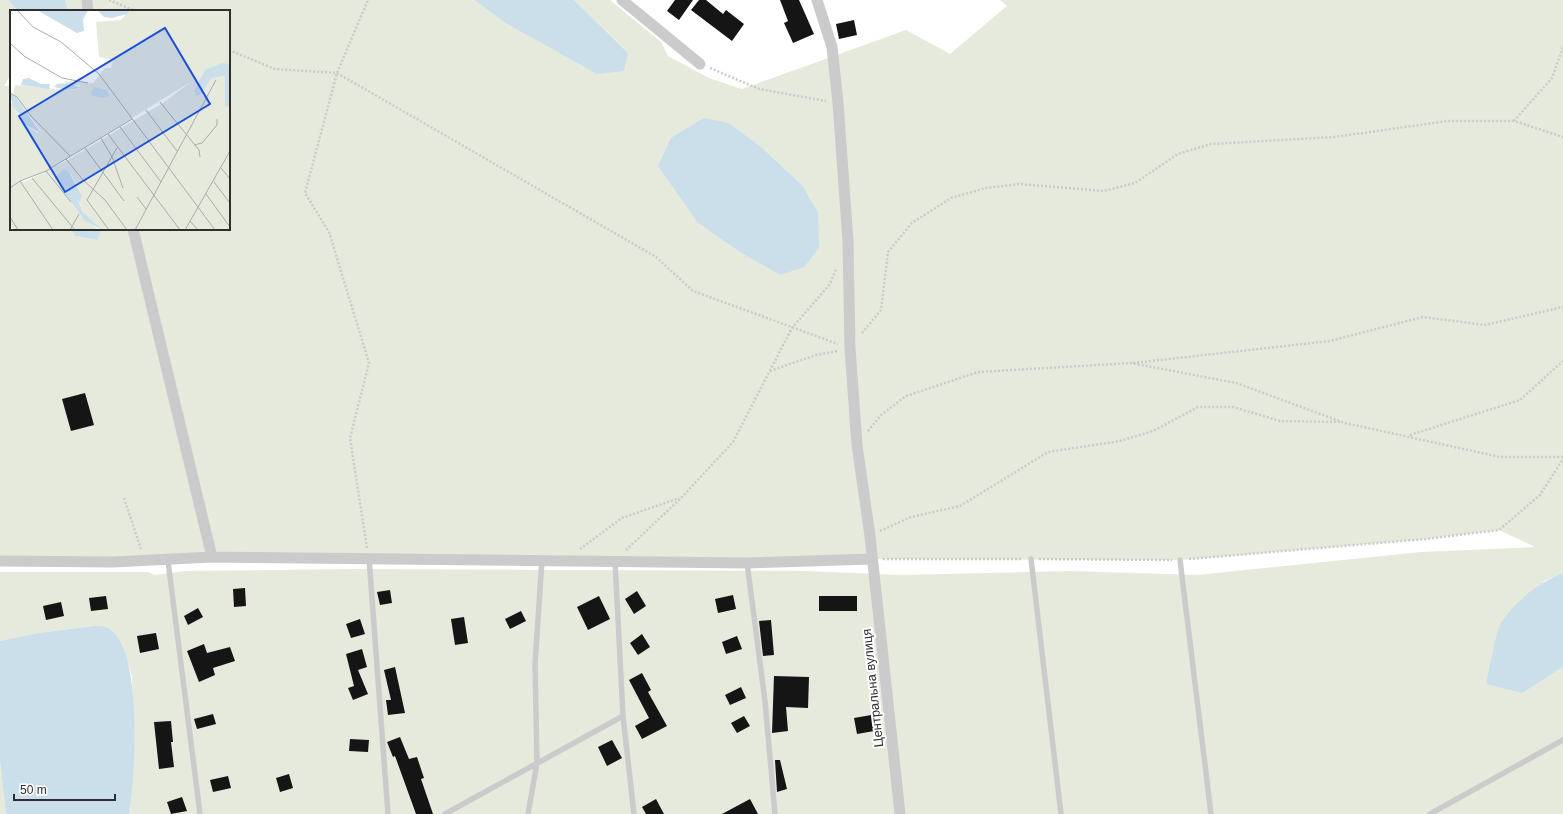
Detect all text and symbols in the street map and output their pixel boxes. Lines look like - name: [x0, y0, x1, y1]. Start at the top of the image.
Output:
- inset map: [10, 10, 230, 230]
- street label: Центральна вулиця: [859, 628, 886, 748]
- scale bar: [14, 776, 115, 802]
- text: 50 m: [20, 783, 47, 797]

